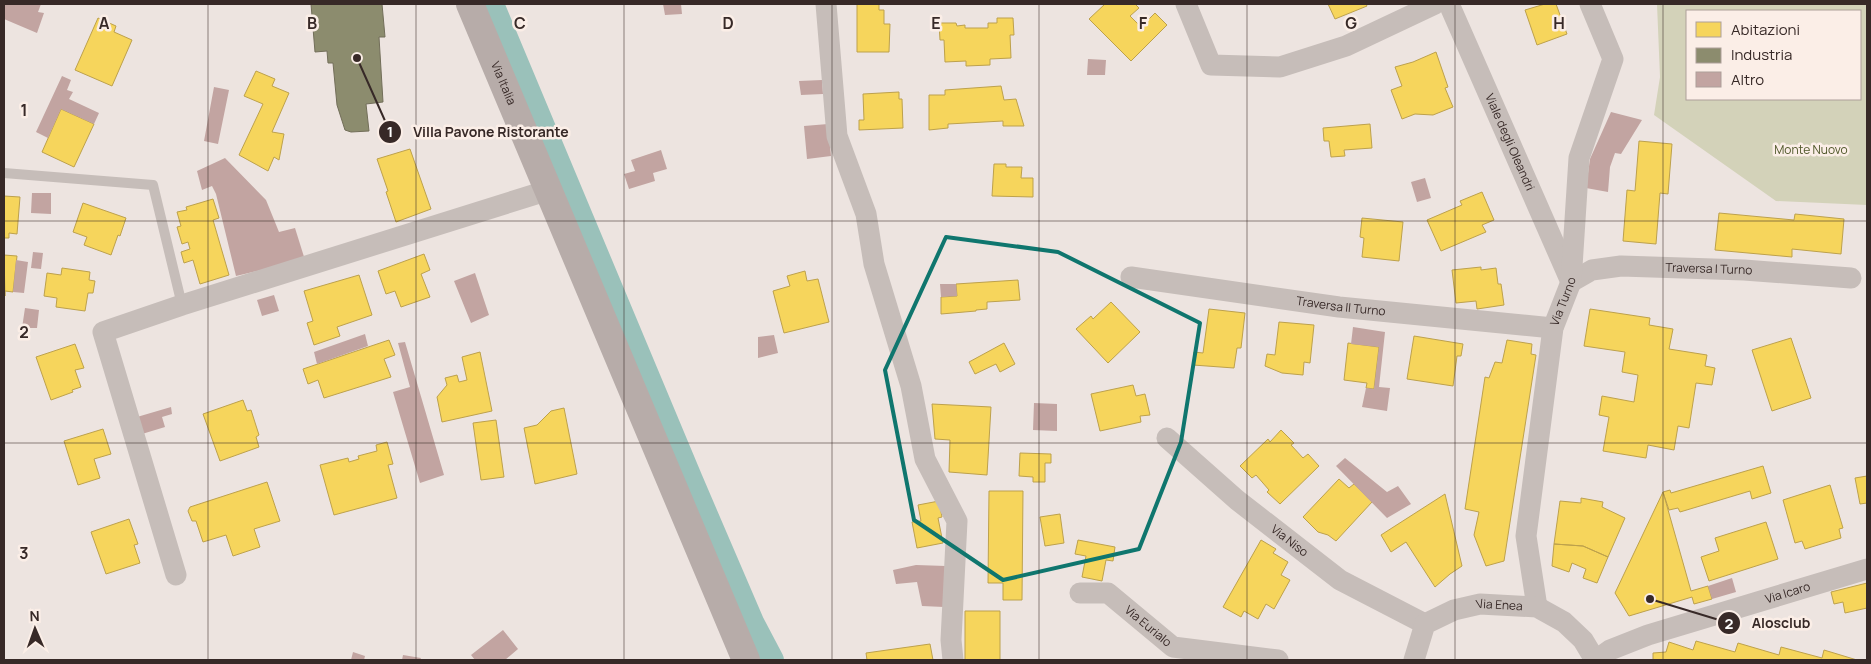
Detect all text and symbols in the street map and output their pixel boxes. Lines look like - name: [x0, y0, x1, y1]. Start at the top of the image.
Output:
- legend: [1686, 10, 1861, 100]
- text: A: [99, 12, 110, 34]
- text: B: [307, 12, 317, 34]
- text: C: [514, 12, 526, 34]
- text: D: [722, 12, 734, 34]
- text: E: [931, 12, 941, 34]
- text: F: [1139, 12, 1148, 34]
- text: G: [1345, 12, 1357, 34]
- text: H: [1553, 12, 1565, 34]
- text: Abitazioni: [1731, 19, 1800, 40]
- text: Industria: [1731, 44, 1792, 65]
- street label: Via Italia: [487, 59, 520, 107]
- text: Altro: [1731, 69, 1764, 90]
- street label: Viale degli Oleandri: [1481, 91, 1539, 193]
- text: 1: [20, 99, 28, 121]
- callout: Villa Pavone Ristorante: [378, 118, 578, 147]
- text: 1: [387, 121, 393, 142]
- text: Villa Pavone Ristorante: [413, 122, 569, 141]
- park label: Monte Nuovo: [1774, 141, 1848, 158]
- street label: Traversa I Turno: [1665, 258, 1753, 279]
- street label: Via Turno: [1546, 277, 1579, 328]
- street label: Traversa II Turno: [1295, 292, 1386, 320]
- text: 2: [19, 321, 29, 343]
- street label: Via Niso: [1267, 520, 1312, 560]
- text: 3: [19, 542, 29, 564]
- street label: Via Icaro: [1763, 578, 1812, 607]
- street label: Via Enea: [1474, 594, 1523, 614]
- street label: Via Eurialo: [1121, 601, 1176, 650]
- north arrow: [10, 604, 60, 654]
- text: N: [29, 606, 40, 625]
- callout: Alosclub: [1717, 609, 1820, 638]
- text: 2: [1725, 613, 1734, 634]
- text: Alosclub: [1752, 613, 1811, 632]

